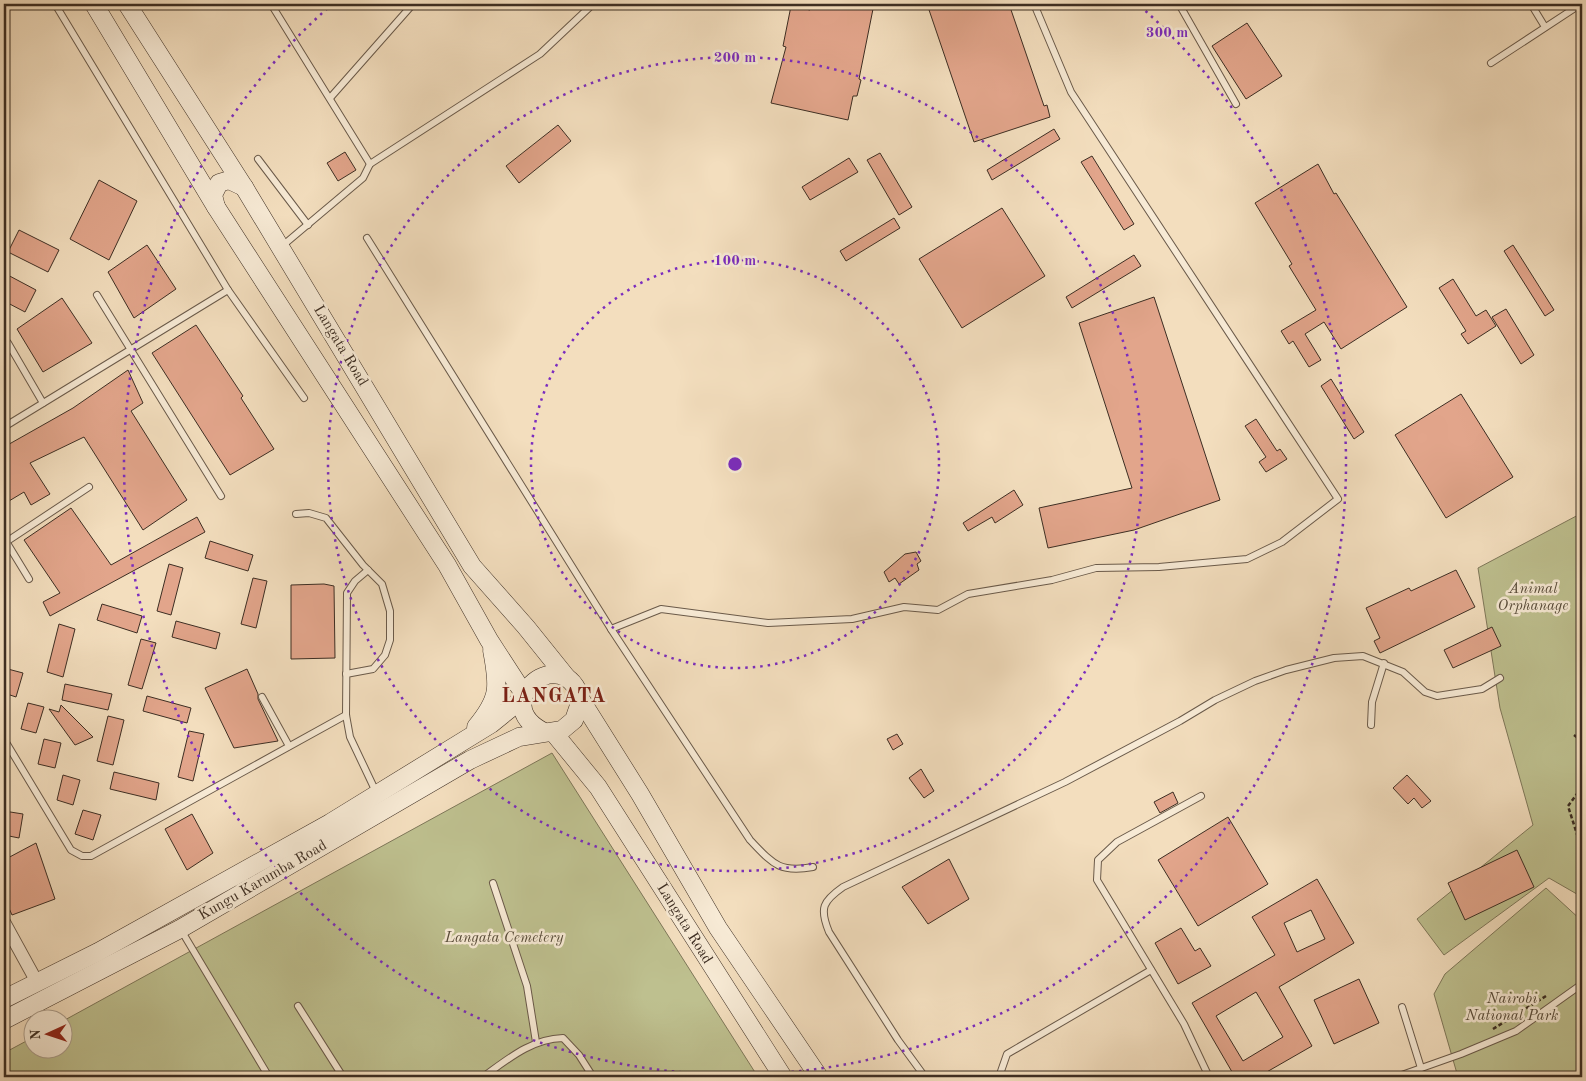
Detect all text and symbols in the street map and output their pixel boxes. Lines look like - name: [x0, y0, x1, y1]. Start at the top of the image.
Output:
- text: 300 m: [1146, 26, 1188, 41]
- text: 200 m: [714, 51, 756, 66]
- text: 100 m: [714, 254, 756, 269]
- street label: Langata Road: [310, 303, 370, 389]
- centre of rings: [726, 455, 744, 473]
- park label: Animal Orphanage: [1498, 582, 1568, 614]
- district label: LANGATA: [501, 687, 607, 707]
- street label: Kungu Karumba Road: [196, 838, 330, 924]
- street label: Langata Road: [653, 881, 715, 967]
- park label: Langata Cemetery: [444, 931, 564, 946]
- park label: Nairobi National Park: [1465, 992, 1558, 1024]
- north arrow: [22, 1008, 72, 1058]
- text: N: [29, 1029, 43, 1040]

